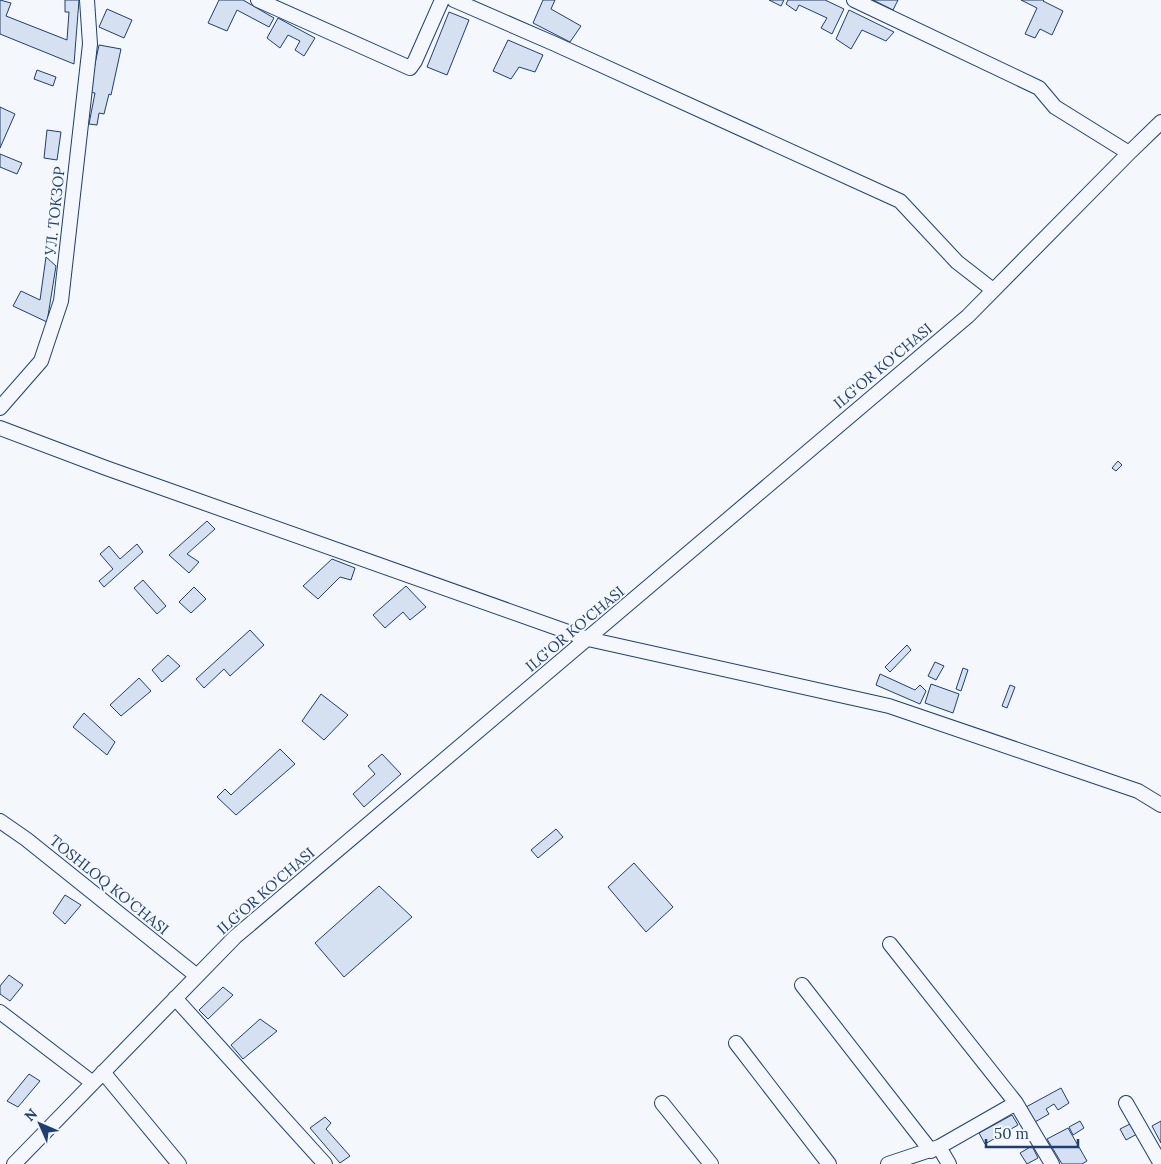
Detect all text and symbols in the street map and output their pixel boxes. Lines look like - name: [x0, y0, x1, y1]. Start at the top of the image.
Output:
- street label: УЛ. ТОКЗОР: [40, 166, 69, 257]
- street label: ILG'OR KO'CHASI: [829, 319, 936, 412]
- street label: ILG'OR KO'CHASI: [521, 582, 628, 675]
- street label: TOSHLOQ KO'CHASI: [46, 831, 173, 939]
- street label: ILG'OR KO'CHASI: [213, 843, 318, 938]
- north arrow: [15, 1099, 65, 1149]
- text: N: [21, 1104, 41, 1125]
- scale bar: [986, 1116, 1078, 1148]
- text: 50 m: [994, 1124, 1029, 1143]

